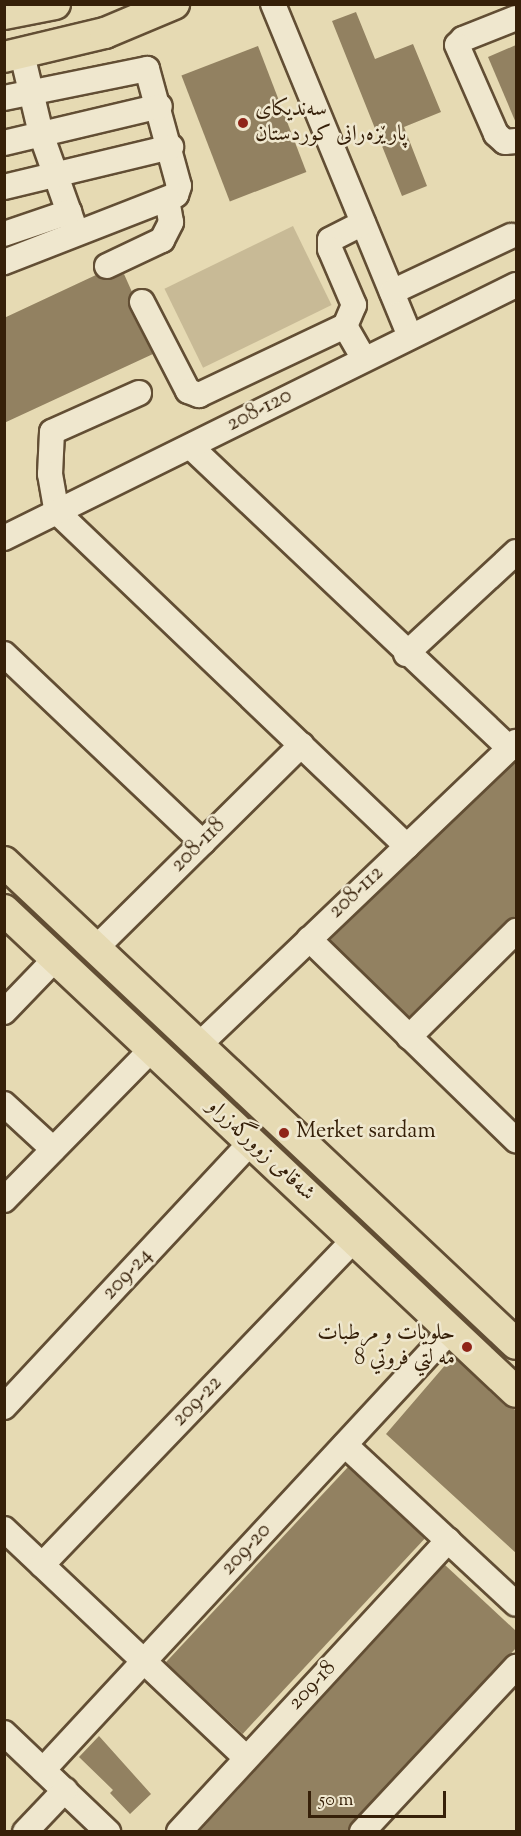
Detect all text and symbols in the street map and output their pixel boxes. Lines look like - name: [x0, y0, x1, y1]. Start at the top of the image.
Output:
- place label: سەندیکای پارێزەرانی کوردستان: [255, 97, 407, 148]
- marker: سەندیکای پارێزەرانی کوردستان: [236, 116, 250, 130]
- street label: 208-120: [223, 383, 297, 439]
- street label: 208-118: [166, 813, 232, 879]
- street label: 208-112: [324, 861, 390, 925]
- street label: شەقامی زوورگەزراو: [201, 1094, 319, 1208]
- place label: Merket sardam: [296, 1120, 436, 1146]
- marker: Merket sardam: [277, 1126, 291, 1140]
- street label: 209-24: [97, 1244, 159, 1306]
- place label: حلويات و مرطبات مه لتي فروتي 8: [317, 1321, 455, 1372]
- marker: حلويات و مرطبات مه لتي فروتي 8: [460, 1340, 474, 1354]
- street label: 209-22: [167, 1371, 229, 1433]
- street label: 209-20: [216, 1518, 278, 1582]
- street label: 209-18: [283, 1656, 343, 1716]
- scale bar: [311, 1779, 449, 1817]
- text: 50 m: [319, 1788, 353, 1814]

